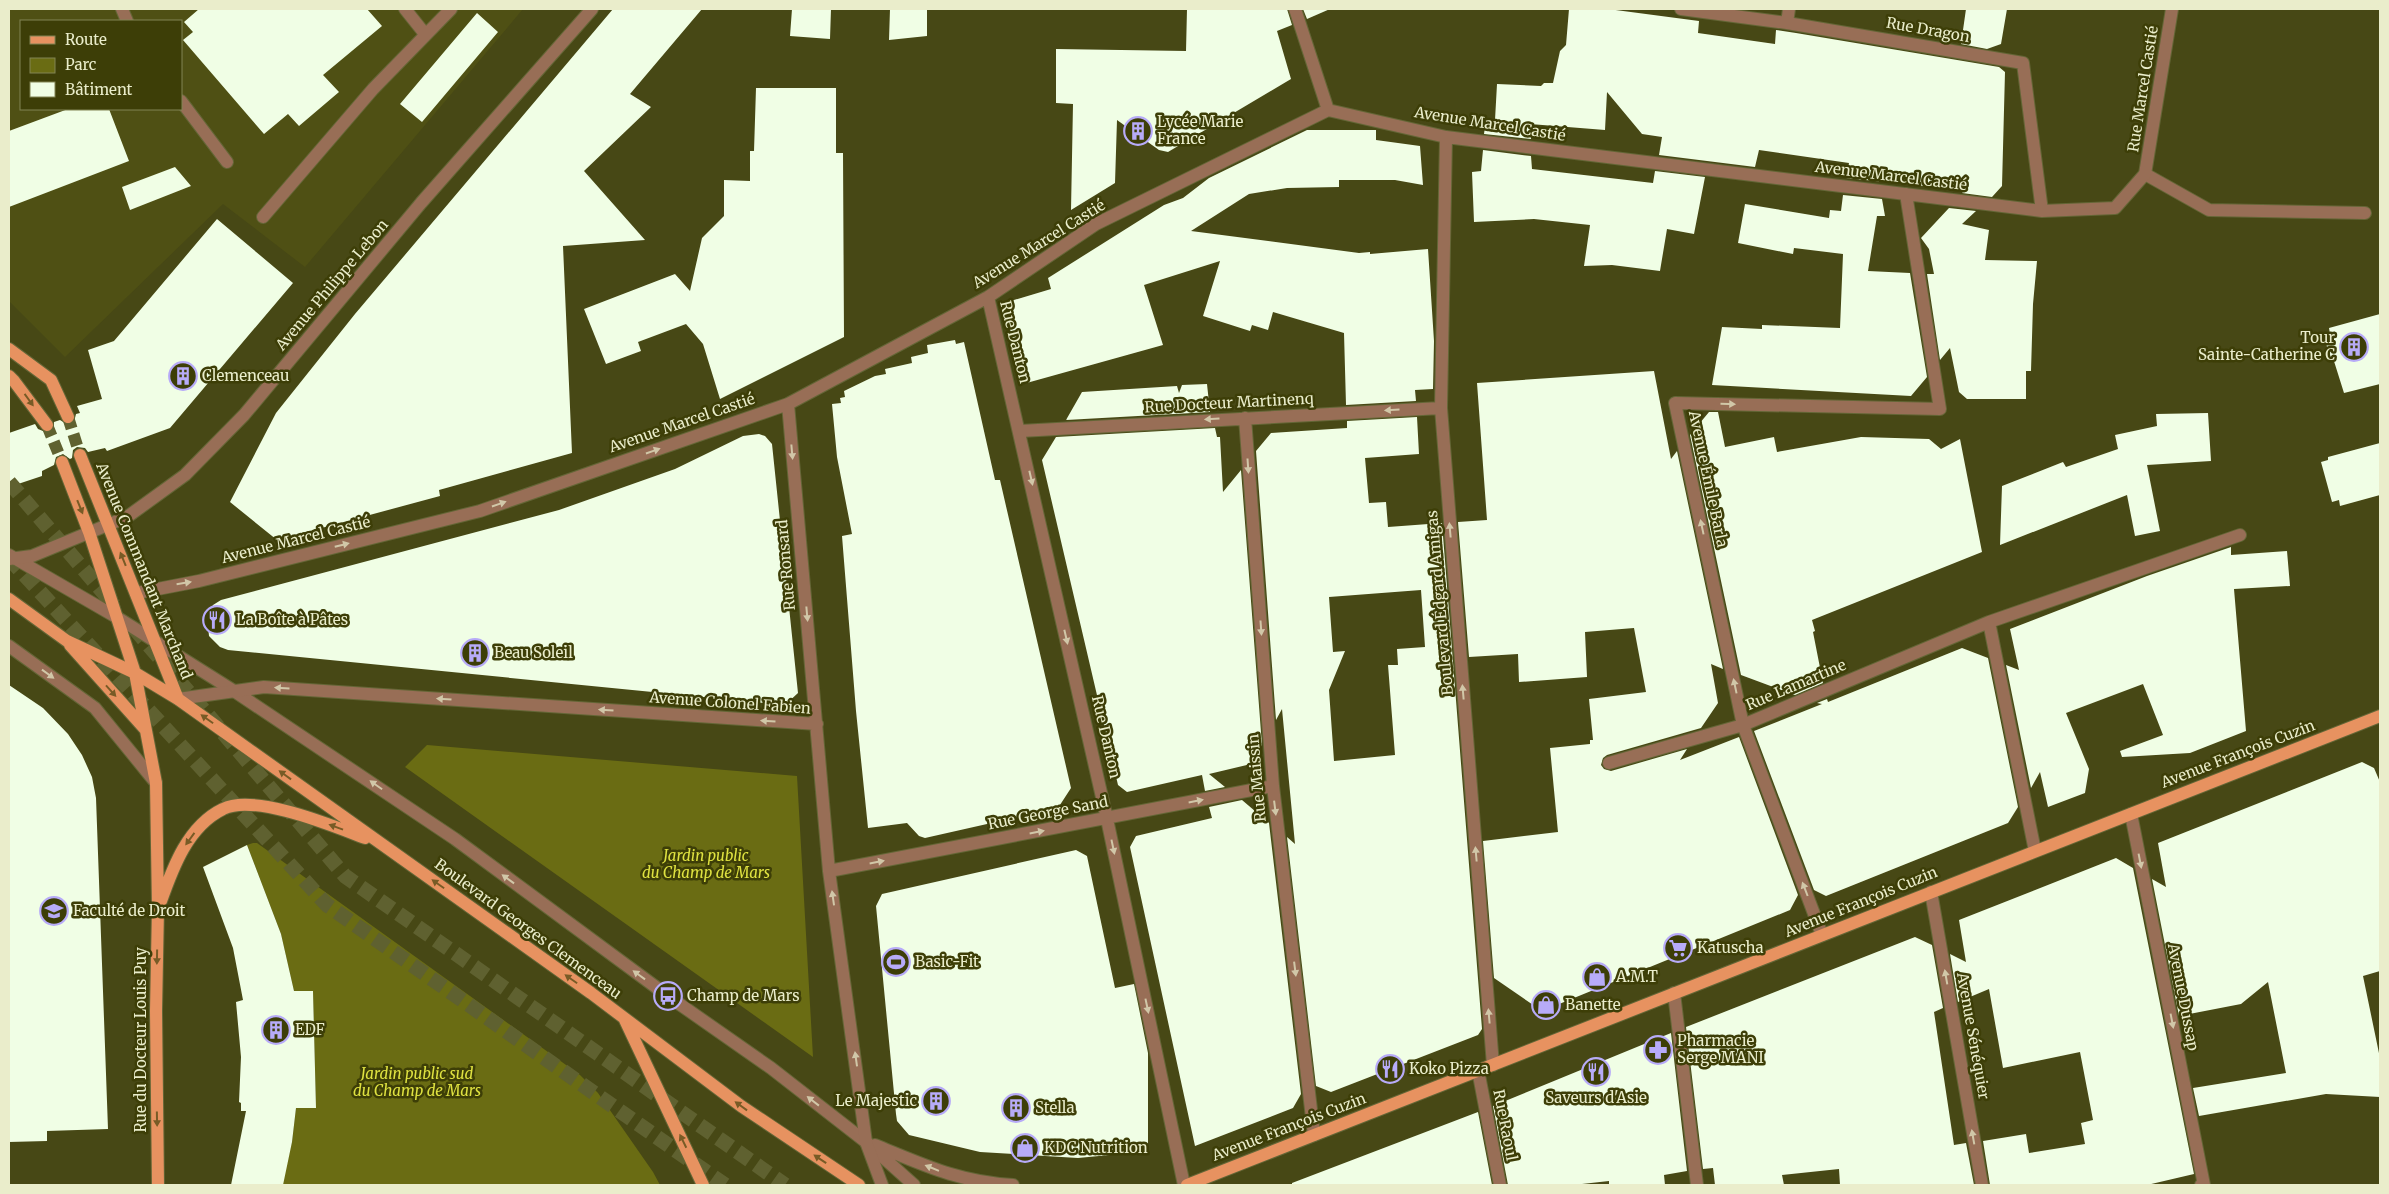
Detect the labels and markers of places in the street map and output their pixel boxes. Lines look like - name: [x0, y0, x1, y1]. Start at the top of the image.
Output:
- place label: Lycée Marie France: [1157, 112, 1244, 148]
- building icon: Lycée Marie France: [1123, 116, 1153, 146]
- place label: Tour Sainte-Catherine C: [2198, 328, 2335, 364]
- building icon: Tour Sainte-Catherine C: [2339, 332, 2369, 362]
- building icon: Clemenceau: [168, 361, 198, 391]
- place label: Clemenceau: [202, 366, 289, 385]
- restaurant icon: La Boîte à Pâtes: [202, 605, 232, 635]
- place label: La Boîte à Pâtes: [236, 610, 348, 629]
- building icon: Beau Soleil: [460, 638, 490, 668]
- place label: Beau Soleil: [494, 643, 573, 662]
- school or university icon: Faculté de Droit: [39, 896, 69, 926]
- place label: Faculté de Droit: [73, 901, 185, 920]
- supermarket icon: Katuscha: [1663, 933, 1693, 963]
- place label: Katuscha: [1697, 938, 1764, 957]
- sports icon: Basic-Fit: [881, 947, 911, 977]
- place label: Basic-Fit: [915, 952, 979, 971]
- shop icon: A.M.T: [1582, 962, 1612, 992]
- place label: A.M.T: [1615, 967, 1659, 986]
- bus stop icon: Champ de Mars: [653, 981, 683, 1011]
- place label: Champ de Mars: [687, 986, 800, 1005]
- shop icon: Banette: [1531, 990, 1561, 1020]
- place label: Banette: [1565, 995, 1621, 1014]
- building icon: EDF: [261, 1015, 291, 1045]
- place label: EDF: [295, 1020, 325, 1039]
- place label: Pharmacie Serge MANI: [1677, 1031, 1764, 1067]
- pharmacy icon: Pharmacie Serge MANI: [1643, 1035, 1673, 1065]
- restaurant icon: Koko Pizza: [1375, 1054, 1405, 1084]
- restaurant icon: Saveurs d'Asie: [1581, 1057, 1611, 1087]
- place label: Koko Pizza: [1409, 1059, 1489, 1078]
- building icon: Le Majestic: [921, 1086, 951, 1116]
- place label: Saveurs d'Asie: [1545, 1088, 1647, 1107]
- place label: Le Majestic: [835, 1091, 917, 1110]
- building icon: Stella: [1001, 1093, 1031, 1123]
- place label: Stella: [1035, 1098, 1075, 1117]
- shop icon: KDC Nutrition: [1010, 1133, 1040, 1163]
- place label: KDC Nutrition: [1044, 1138, 1148, 1157]

